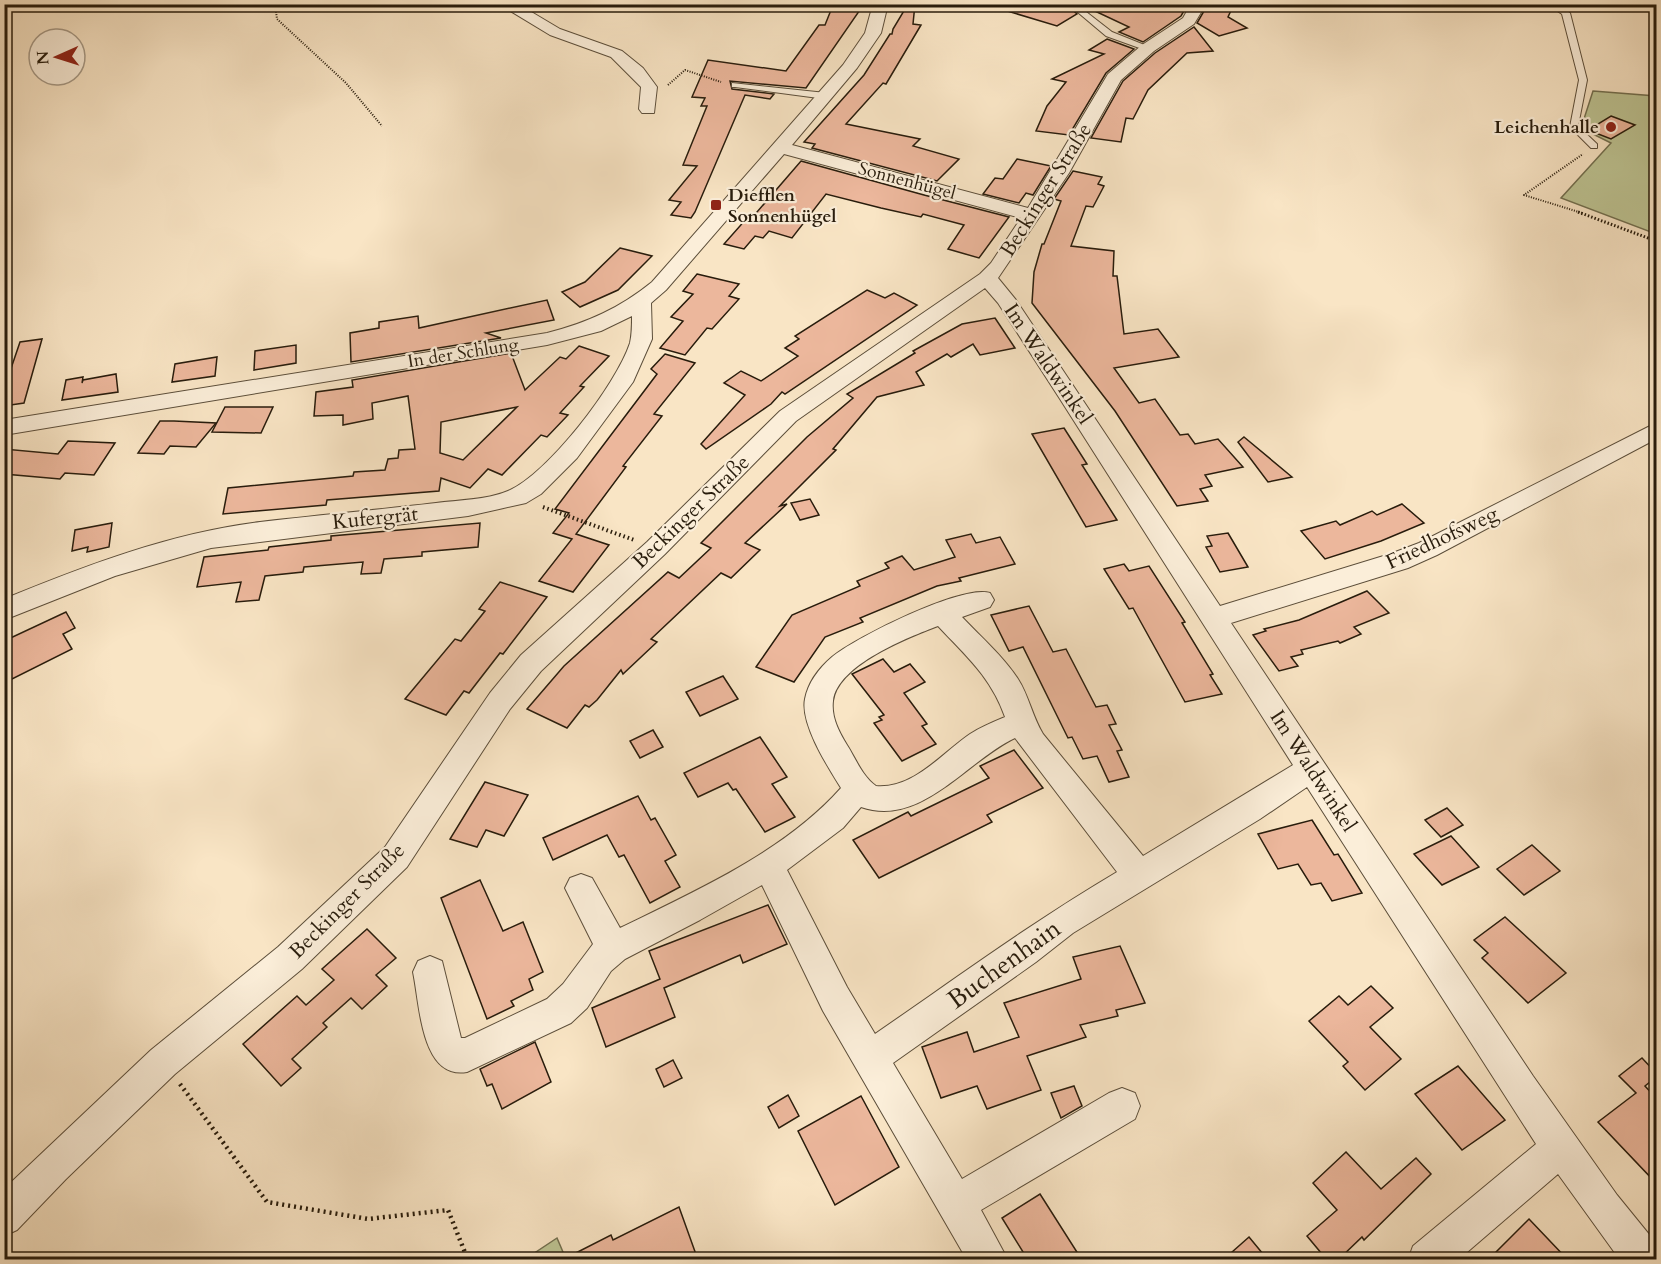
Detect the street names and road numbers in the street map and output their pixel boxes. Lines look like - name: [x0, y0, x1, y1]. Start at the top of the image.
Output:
- street label: Beckinger Straße: [993, 117, 1099, 263]
- street label: Sonnenhügel: [855, 156, 959, 206]
- street label: Im Waldwinkel: [997, 298, 1099, 430]
- street label: In der Schlung: [406, 332, 521, 374]
- street label: Beckinger Straße: [626, 448, 756, 576]
- street label: Kufergrät: [331, 499, 420, 537]
- street label: Friedhofsweg: [1381, 499, 1503, 577]
- street label: Im Waldwinkel: [1263, 704, 1363, 838]
- street label: Beckinger Straße: [283, 837, 411, 965]
- street label: Buchenhain: [940, 911, 1068, 1017]

